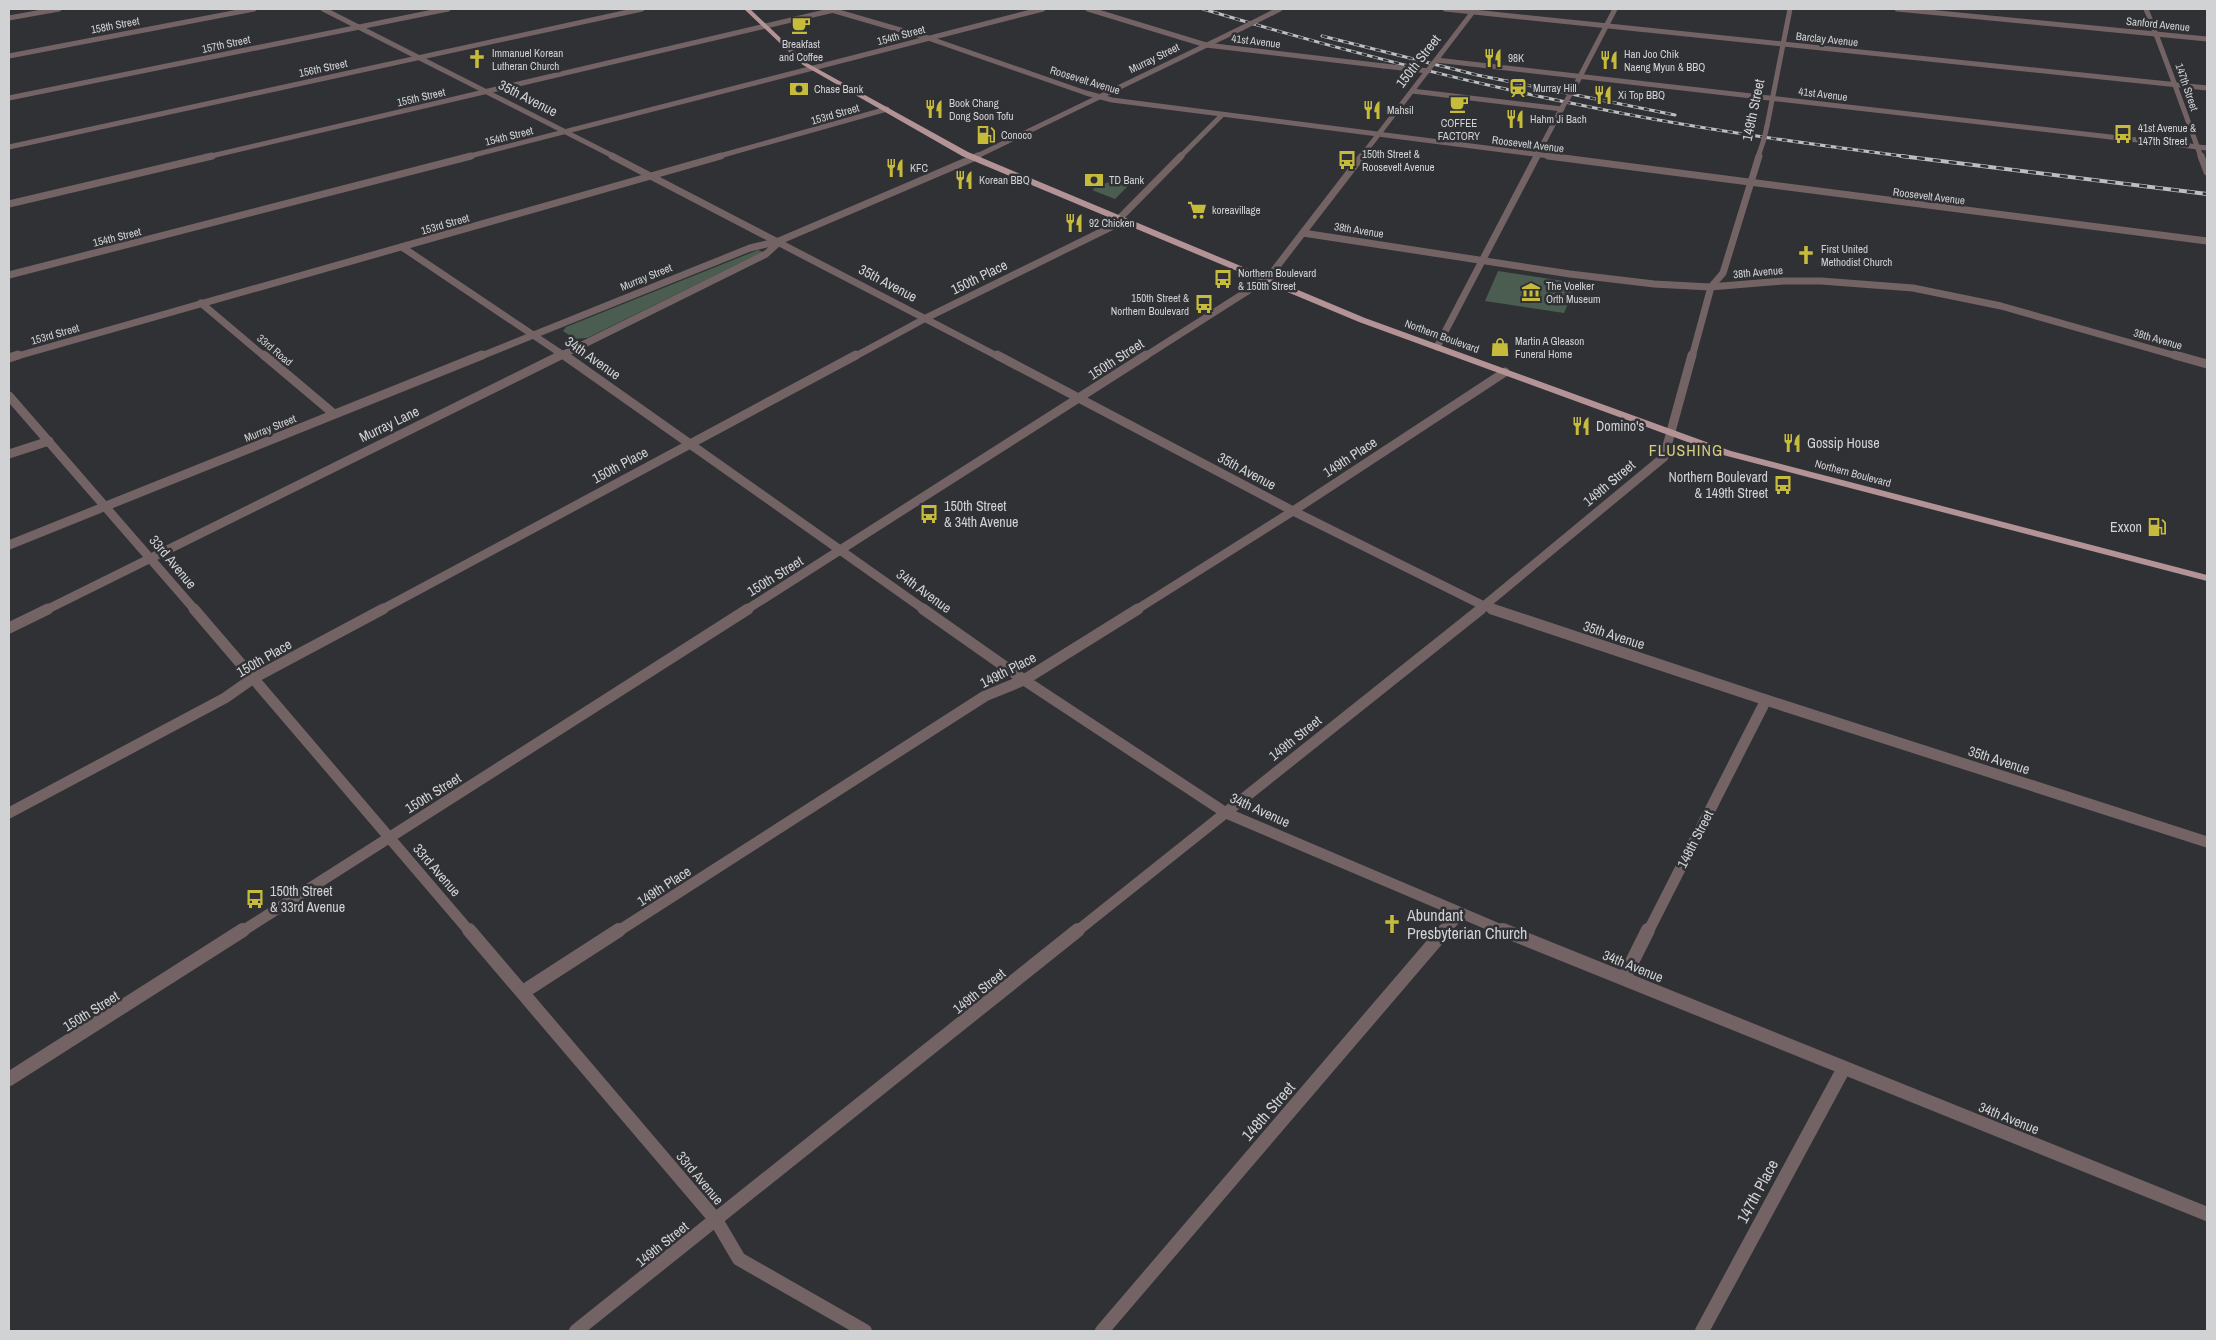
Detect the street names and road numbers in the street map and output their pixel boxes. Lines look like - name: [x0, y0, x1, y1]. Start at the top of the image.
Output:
- street label: 158th Street: [90, 13, 141, 37]
- street label: Sanford Avenue: [2125, 14, 2191, 34]
- street label: 154th Street: [875, 22, 927, 48]
- street label: Barclay Avenue: [1795, 29, 1859, 49]
- street label: 41st Avenue: [1231, 31, 1281, 51]
- street label: 150th Street: [1392, 31, 1444, 91]
- street label: 157th Street: [201, 32, 252, 56]
- street label: Murray Street: [1126, 40, 1182, 76]
- street label: 156th Street: [298, 56, 349, 80]
- street label: 147th Street: [2172, 61, 2202, 113]
- street label: Roosevelt Avenue: [1048, 63, 1122, 97]
- street label: 35th Avenue: [496, 76, 560, 120]
- street label: 149th Street: [1738, 78, 1768, 142]
- street label: 41st Avenue: [1798, 84, 1848, 104]
- street label: 155th Street: [395, 85, 447, 109]
- street label: 153rd Street: [809, 100, 861, 128]
- street label: 154th Street: [483, 123, 535, 149]
- street label: Roosevelt Avenue: [1491, 133, 1565, 155]
- street label: Roosevelt Avenue: [1892, 185, 1966, 207]
- street label: 153rd Street: [419, 210, 471, 238]
- street label: 38th Avenue: [1333, 219, 1385, 241]
- street label: 154th Street: [91, 224, 143, 250]
- street label: 150th Place: [948, 256, 1010, 298]
- street label: Murray Street: [618, 260, 674, 294]
- street label: 35th Avenue: [856, 260, 920, 306]
- street label: 38th Avenue: [1732, 263, 1784, 281]
- street label: Northern Boulevard: [1403, 316, 1481, 356]
- street label: 153rd Street: [29, 320, 81, 348]
- street label: 38th Avenue: [2132, 325, 2184, 353]
- street label: 33rd Road: [254, 331, 296, 369]
- street label: 34th Avenue: [562, 332, 624, 384]
- street label: 150th Street: [1085, 334, 1147, 384]
- street label: Murray Lane: [356, 402, 422, 446]
- street label: Murray Street: [242, 411, 298, 445]
- street label: 149th Place: [1320, 433, 1380, 481]
- street label: 150th Place: [589, 443, 651, 487]
- street label: 35th Avenue: [1215, 448, 1279, 494]
- street label: 149th Street: [1579, 456, 1639, 510]
- street label: Northern Boulevard: [1813, 456, 1893, 490]
- street label: 33rd Avenue: [145, 532, 201, 592]
- street label: 150th Street: [744, 552, 806, 600]
- street label: 34th Avenue: [893, 565, 955, 617]
- street label: 35th Avenue: [1581, 617, 1647, 653]
- street label: 150th Place: [233, 635, 295, 681]
- street label: 149th Place: [977, 648, 1039, 692]
- street label: 149th Street: [1265, 711, 1325, 765]
- street label: 35th Avenue: [1966, 742, 2032, 778]
- street label: 150th Street: [402, 769, 464, 817]
- street label: 34th Avenue: [1227, 789, 1293, 831]
- street label: 148th Street: [1673, 807, 1717, 871]
- street label: 33rd Avenue: [409, 840, 465, 900]
- street label: 149th Place: [634, 862, 694, 910]
- street label: 34th Avenue: [1600, 946, 1666, 986]
- street label: 149th Street: [949, 964, 1009, 1018]
- street label: 150th Street: [60, 987, 122, 1035]
- street label: 148th Street: [1236, 1077, 1300, 1145]
- street label: 34th Avenue: [1976, 1098, 2042, 1138]
- street label: 33rd Avenue: [672, 1148, 728, 1208]
- street label: 147th Place: [1731, 1155, 1783, 1227]
- street label: 149th Street: [632, 1217, 692, 1271]

